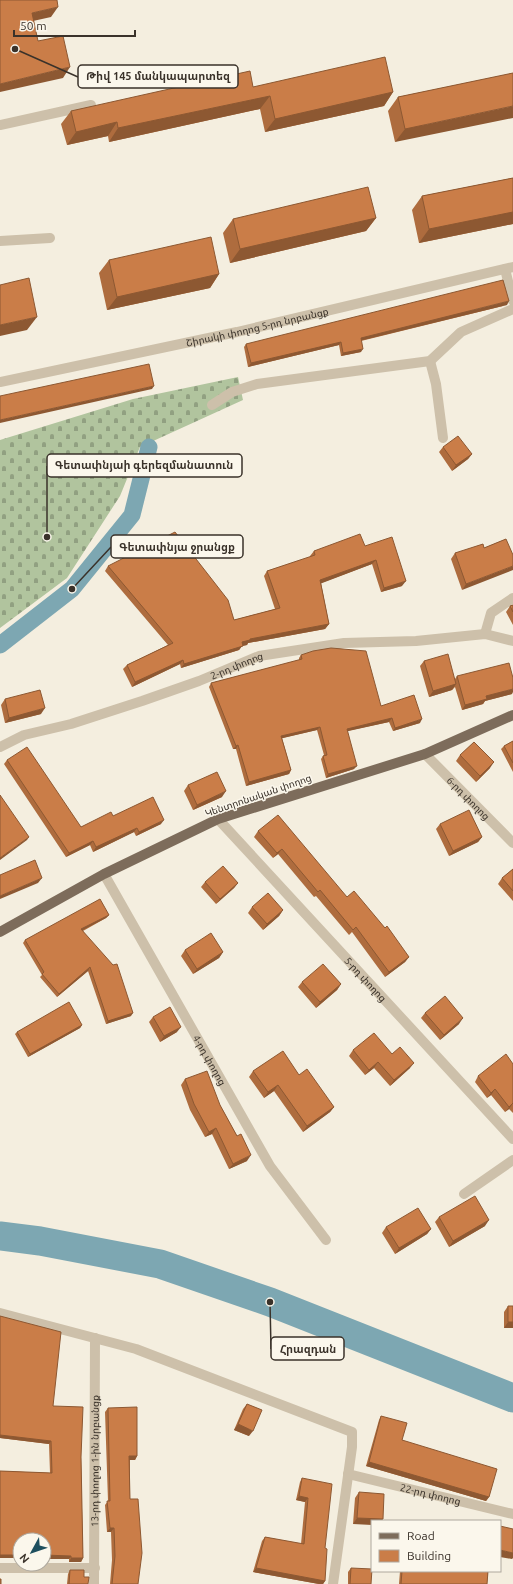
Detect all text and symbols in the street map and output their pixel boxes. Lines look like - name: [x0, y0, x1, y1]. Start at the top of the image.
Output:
- scale bar: [14, 12, 135, 38]
- text: 50 m: [20, 19, 47, 32]
- callout: Թիվ 145 մանկապարտեզ: [78, 65, 238, 88]
- text: Թիվ 145 մանկապարտեզ: [86, 70, 231, 83]
- street label: Շիրակի փողոց 5-րդ նրբանցք: [185, 306, 330, 349]
- callout: Գետափնյաի գերեզմանատուն: [47, 454, 242, 477]
- text: Գետափնյաի գերեզմանատուն: [55, 459, 233, 472]
- callout: Գետափնյա ջրանցք: [111, 535, 243, 558]
- text: Գետափնյա ջրանցք: [119, 541, 235, 554]
- street label: 2-րդ փողոց: [209, 650, 264, 682]
- street label: Կենտրոնական փողոց: [203, 772, 313, 819]
- street label: 6-րդ փողոց: [445, 775, 492, 822]
- street label: 5-րդ փողոց: [342, 955, 389, 1004]
- street label: 4-րդ փողոց: [191, 1033, 228, 1087]
- callout: Հրազդան: [271, 1337, 344, 1360]
- text: Հրազդան: [280, 1343, 336, 1356]
- street label: 13-րդ փողոց 1-ին նրբանցք: [89, 1395, 101, 1527]
- street label: 22-րդ փողոց: [399, 1482, 462, 1507]
- legend: [371, 1520, 501, 1572]
- text: Road: [407, 1529, 435, 1542]
- north arrow: [12, 1532, 52, 1572]
- text: Building: [407, 1549, 451, 1562]
- text: N: [17, 1551, 32, 1565]

